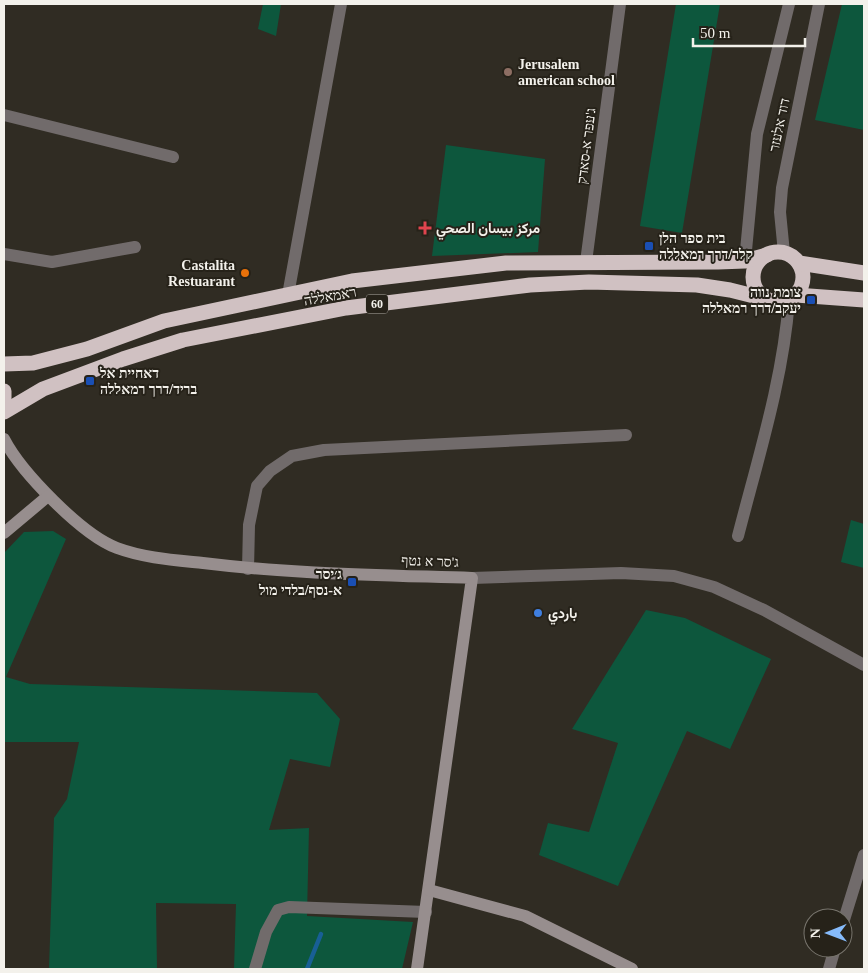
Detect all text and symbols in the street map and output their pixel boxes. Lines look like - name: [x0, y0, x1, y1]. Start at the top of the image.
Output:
- scale bar: [693, 15, 806, 47]
- text: 50 m: [700, 25, 731, 41]
- place label: Jerusalem american school: [518, 57, 615, 88]
- marker: Jerusalem american school: [502, 66, 514, 78]
- street label: דוד אלעזר: [767, 97, 793, 153]
- street label: ג'עפר א-סאדק: [574, 107, 599, 185]
- marker: مركز بيسان الصحي: [418, 221, 432, 235]
- place label: مركز بيسان الصحي: [436, 221, 541, 240]
- place label: בית ספר הלן קלר/דרך רמאללה: [659, 231, 753, 262]
- marker: בית ספר הלן קלר/דרך רמאללה: [643, 240, 655, 252]
- place label: Castalita Restuarant: [168, 258, 235, 289]
- marker: Castalita Restuarant: [239, 267, 251, 279]
- street label: ראמאללה: [303, 284, 358, 308]
- place label: צומת נווה יעקב/דרך רמאללה: [702, 285, 801, 316]
- road number: 60: [366, 294, 388, 314]
- marker: צומת נווה יעקב/דרך רמאללה: [805, 294, 817, 306]
- place label: דאחיית אל בריד/דרך רמאללה: [99, 366, 197, 397]
- marker: דאחיית אל בריד/דרך רמאללה: [84, 375, 96, 387]
- street label: ג'סר א נטף: [401, 553, 459, 570]
- place label: ג׳יסר א-נסף/בלדי מול: [258, 567, 342, 598]
- marker: ג׳יסר א-נסף/בלדי מול: [346, 576, 358, 588]
- place label: باردي: [548, 606, 577, 625]
- marker: باردي: [532, 607, 544, 619]
- north arrow: [803, 908, 853, 958]
- text: N: [808, 928, 823, 938]

